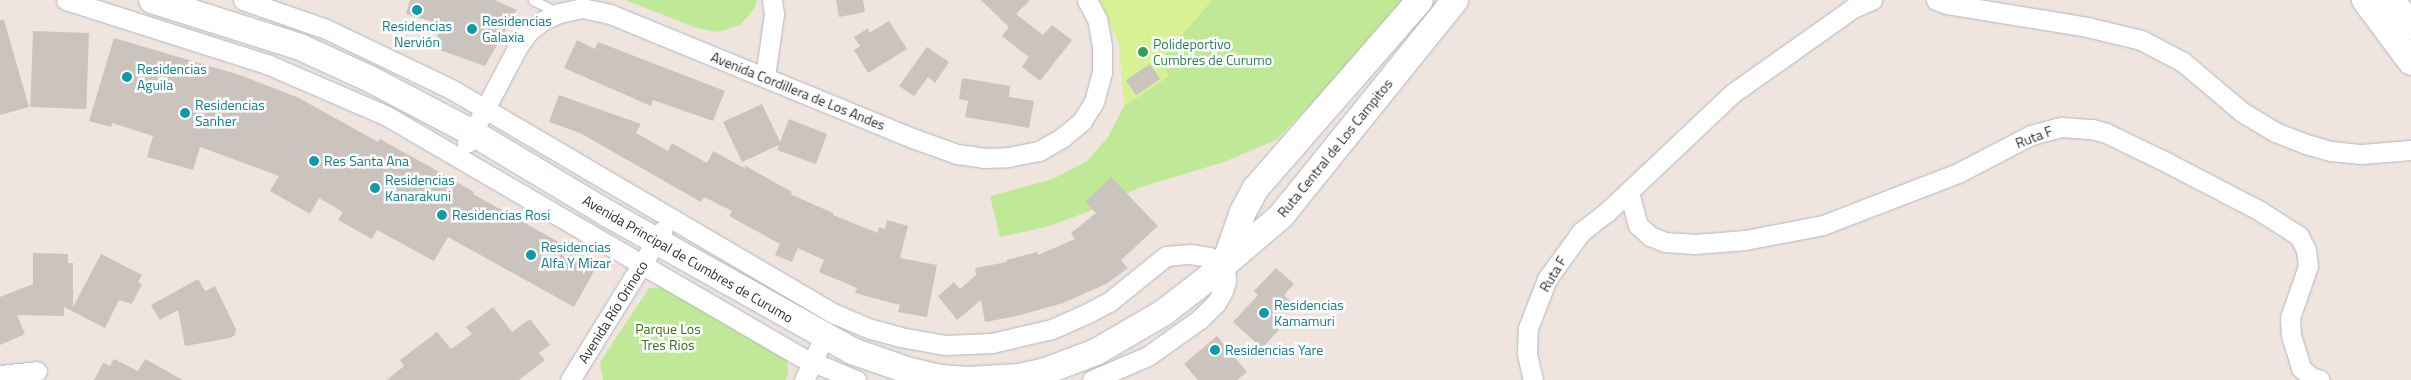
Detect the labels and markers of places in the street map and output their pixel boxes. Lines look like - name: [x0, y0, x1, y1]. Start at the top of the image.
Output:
- marker: Residencias Nervión: [411, 4, 423, 16]
- place label: Residencias Galaxia: [482, 13, 552, 46]
- place label: Residencias Nervión: [382, 18, 452, 50]
- marker: Residencias Galaxia: [466, 23, 478, 35]
- place label: Polideportivo Cumbres de Curumo: [1153, 36, 1272, 68]
- marker: Polideportivo Cumbres de Curumo: [1137, 46, 1149, 58]
- place label: Residencias Aguila: [137, 61, 207, 94]
- marker: Residencias Aguila: [121, 71, 133, 83]
- place label: Residencias Sanher: [195, 97, 265, 130]
- marker: Residencias Sanher: [179, 107, 191, 119]
- place label: Res Santa Ana: [324, 153, 409, 169]
- marker: Res Santa Ana: [308, 155, 320, 167]
- place label: Residencias Kanarakuni: [385, 172, 455, 204]
- marker: Residencias Kanarakuni: [369, 182, 381, 194]
- place label: Residencias Rosi: [452, 207, 550, 223]
- marker: Residencias Rosi: [436, 209, 448, 221]
- place label: Residencias Alfa Y Mizar: [541, 239, 611, 272]
- marker: Residencias Alfa Y Mizar: [525, 249, 537, 261]
- place label: Residencias Kamamuri: [1274, 297, 1344, 330]
- marker: Residencias Kamamuri: [1258, 307, 1270, 319]
- place label: Residencias Yare: [1225, 342, 1323, 358]
- marker: Residencias Yare: [1209, 344, 1221, 356]

